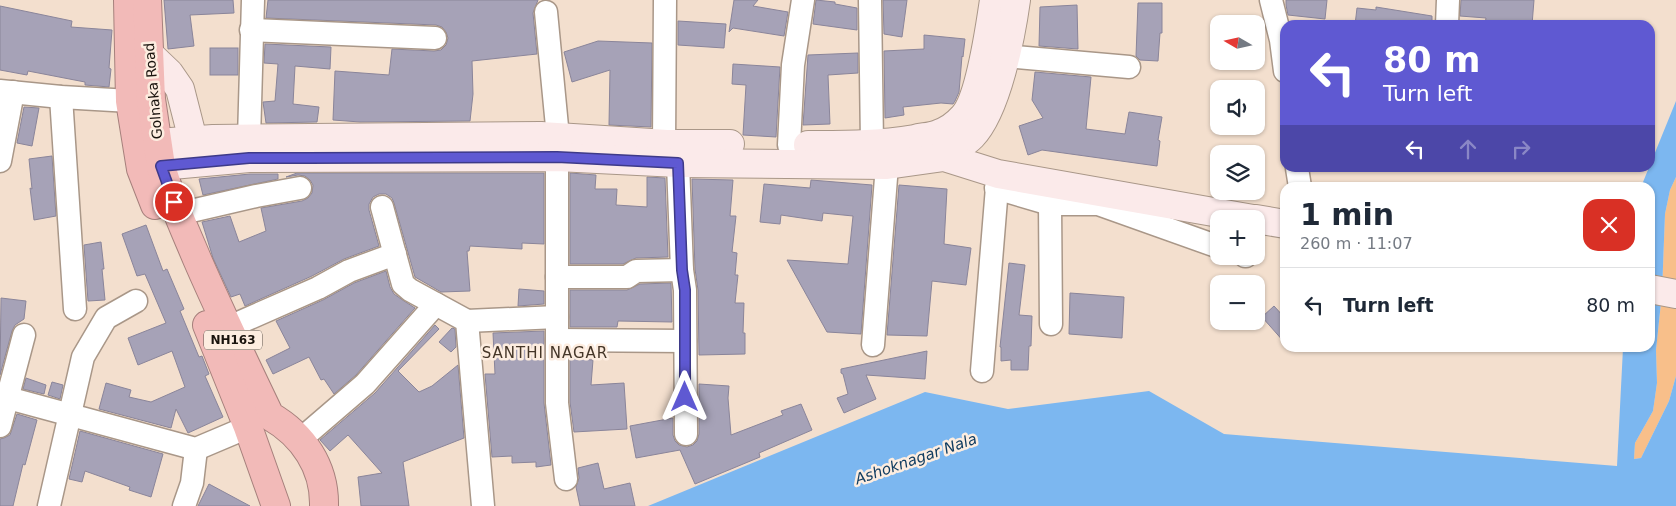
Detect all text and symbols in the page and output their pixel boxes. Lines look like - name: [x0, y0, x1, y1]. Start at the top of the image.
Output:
- north arrow: [1210, 15, 1265, 70]
- map controls: [1210, 15, 1265, 330]
- icon: left: [1300, 40, 1365, 105]
- text: 80 m: [1383, 40, 1480, 80]
- street label: Golnaka Road: [141, 42, 165, 140]
- button: sound: [1210, 80, 1265, 135]
- text: Turn left: [1383, 81, 1472, 106]
- icon: left: [1401, 135, 1429, 163]
- icon: ahead: [1454, 135, 1482, 163]
- icon: right: [1507, 135, 1535, 163]
- button: layers: [1210, 145, 1265, 200]
- pin: [153, 181, 195, 223]
- icon: arrive: [160, 188, 188, 216]
- text: 1 min: [1300, 197, 1394, 232]
- button: close: [1583, 199, 1635, 251]
- button: +: [1210, 210, 1265, 265]
- text: 260 m · 11:07: [1300, 234, 1413, 253]
- button: −: [1210, 275, 1265, 330]
- icon: left: [1300, 291, 1328, 319]
- text: Turn left: [1343, 294, 1434, 316]
- text: 80 m: [1586, 294, 1635, 316]
- road number: NH163: [204, 330, 262, 350]
- district label: SANTHI NAGAR: [482, 344, 608, 362]
- position arrow: [658, 370, 710, 422]
- water label: Ashoknagar Nala: [852, 430, 979, 489]

